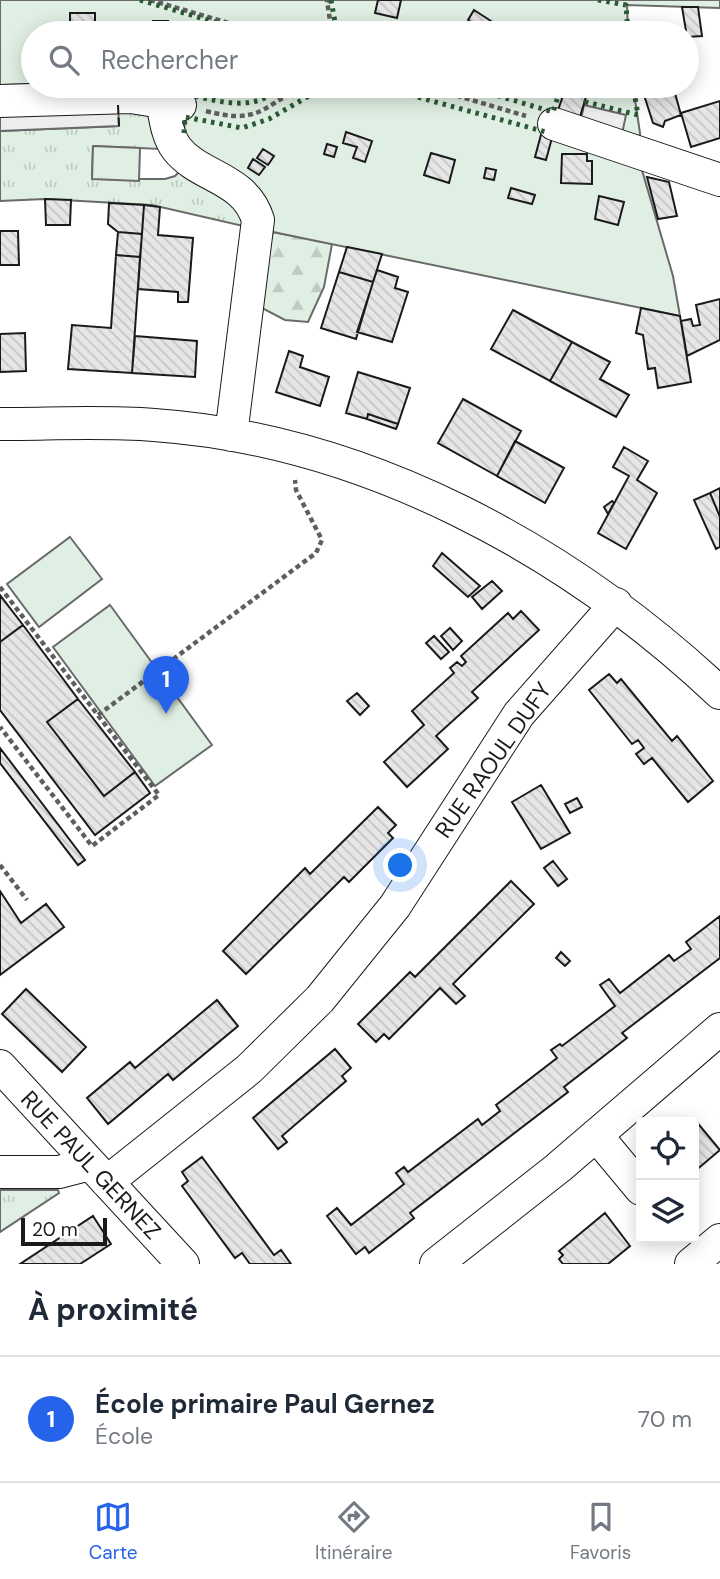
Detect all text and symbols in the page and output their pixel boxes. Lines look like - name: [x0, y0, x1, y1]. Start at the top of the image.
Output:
- search box: [21, 21, 699, 98]
- icon: search: [45, 41, 83, 79]
- text: Rechercher: [101, 43, 238, 77]
- pin: 1: [143, 656, 189, 714]
- street label: RUE RAOUL DUFY: [428, 676, 558, 844]
- your location: [383, 848, 417, 882]
- street label: RUE PAUL GERNEZ: [14, 1084, 168, 1246]
- map controls: [636, 1117, 699, 1243]
- button: locate: [636, 1117, 699, 1180]
- button: layers: [636, 1180, 699, 1243]
- scale bar: [21, 1215, 107, 1247]
- text: 20 m: [32, 1217, 78, 1242]
- text: À proximité: [28, 1290, 198, 1329]
- text: École primaire Paul Gernez: [95, 1387, 435, 1421]
- text: 1: [47, 1404, 55, 1434]
- text: 70 m: [638, 1404, 692, 1434]
- text: École: [95, 1421, 153, 1451]
- tab: Carte: [89, 1498, 138, 1565]
- tab: Itinéraire: [315, 1498, 393, 1565]
- tab: Favoris: [570, 1498, 631, 1565]

